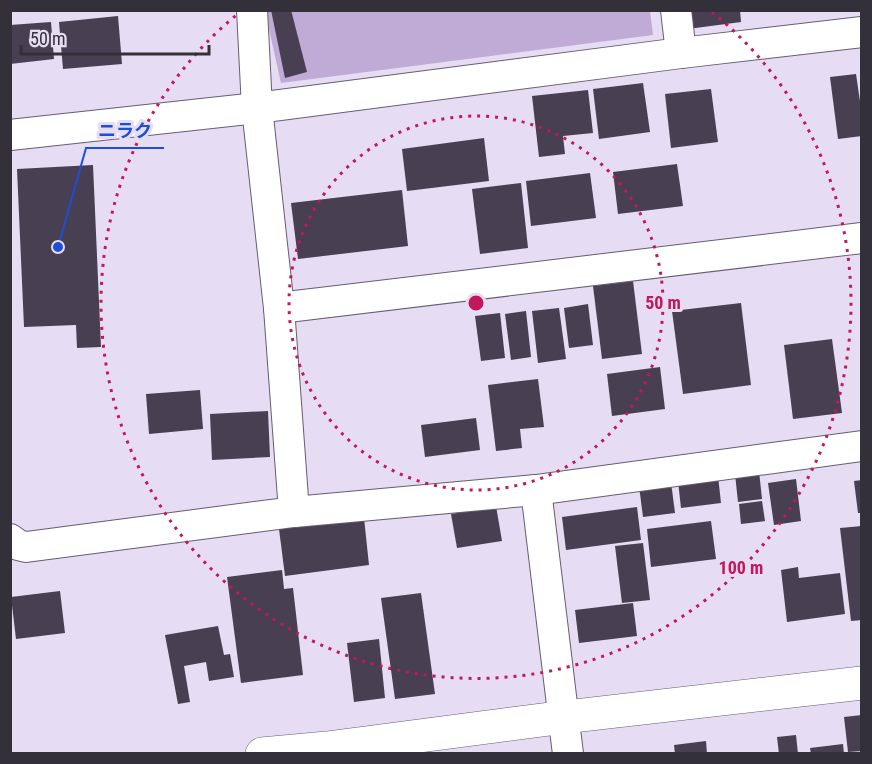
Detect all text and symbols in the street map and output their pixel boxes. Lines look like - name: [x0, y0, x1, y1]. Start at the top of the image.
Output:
- scale bar: [21, 18, 208, 56]
- text: 50 m: [30, 28, 65, 49]
- callout: ニラク: [86, 112, 164, 148]
- text: ニラク: [98, 120, 152, 141]
- text: 50 m: [645, 292, 681, 313]
- centre of rings: [466, 293, 486, 313]
- text: 100 m: [719, 557, 763, 578]

